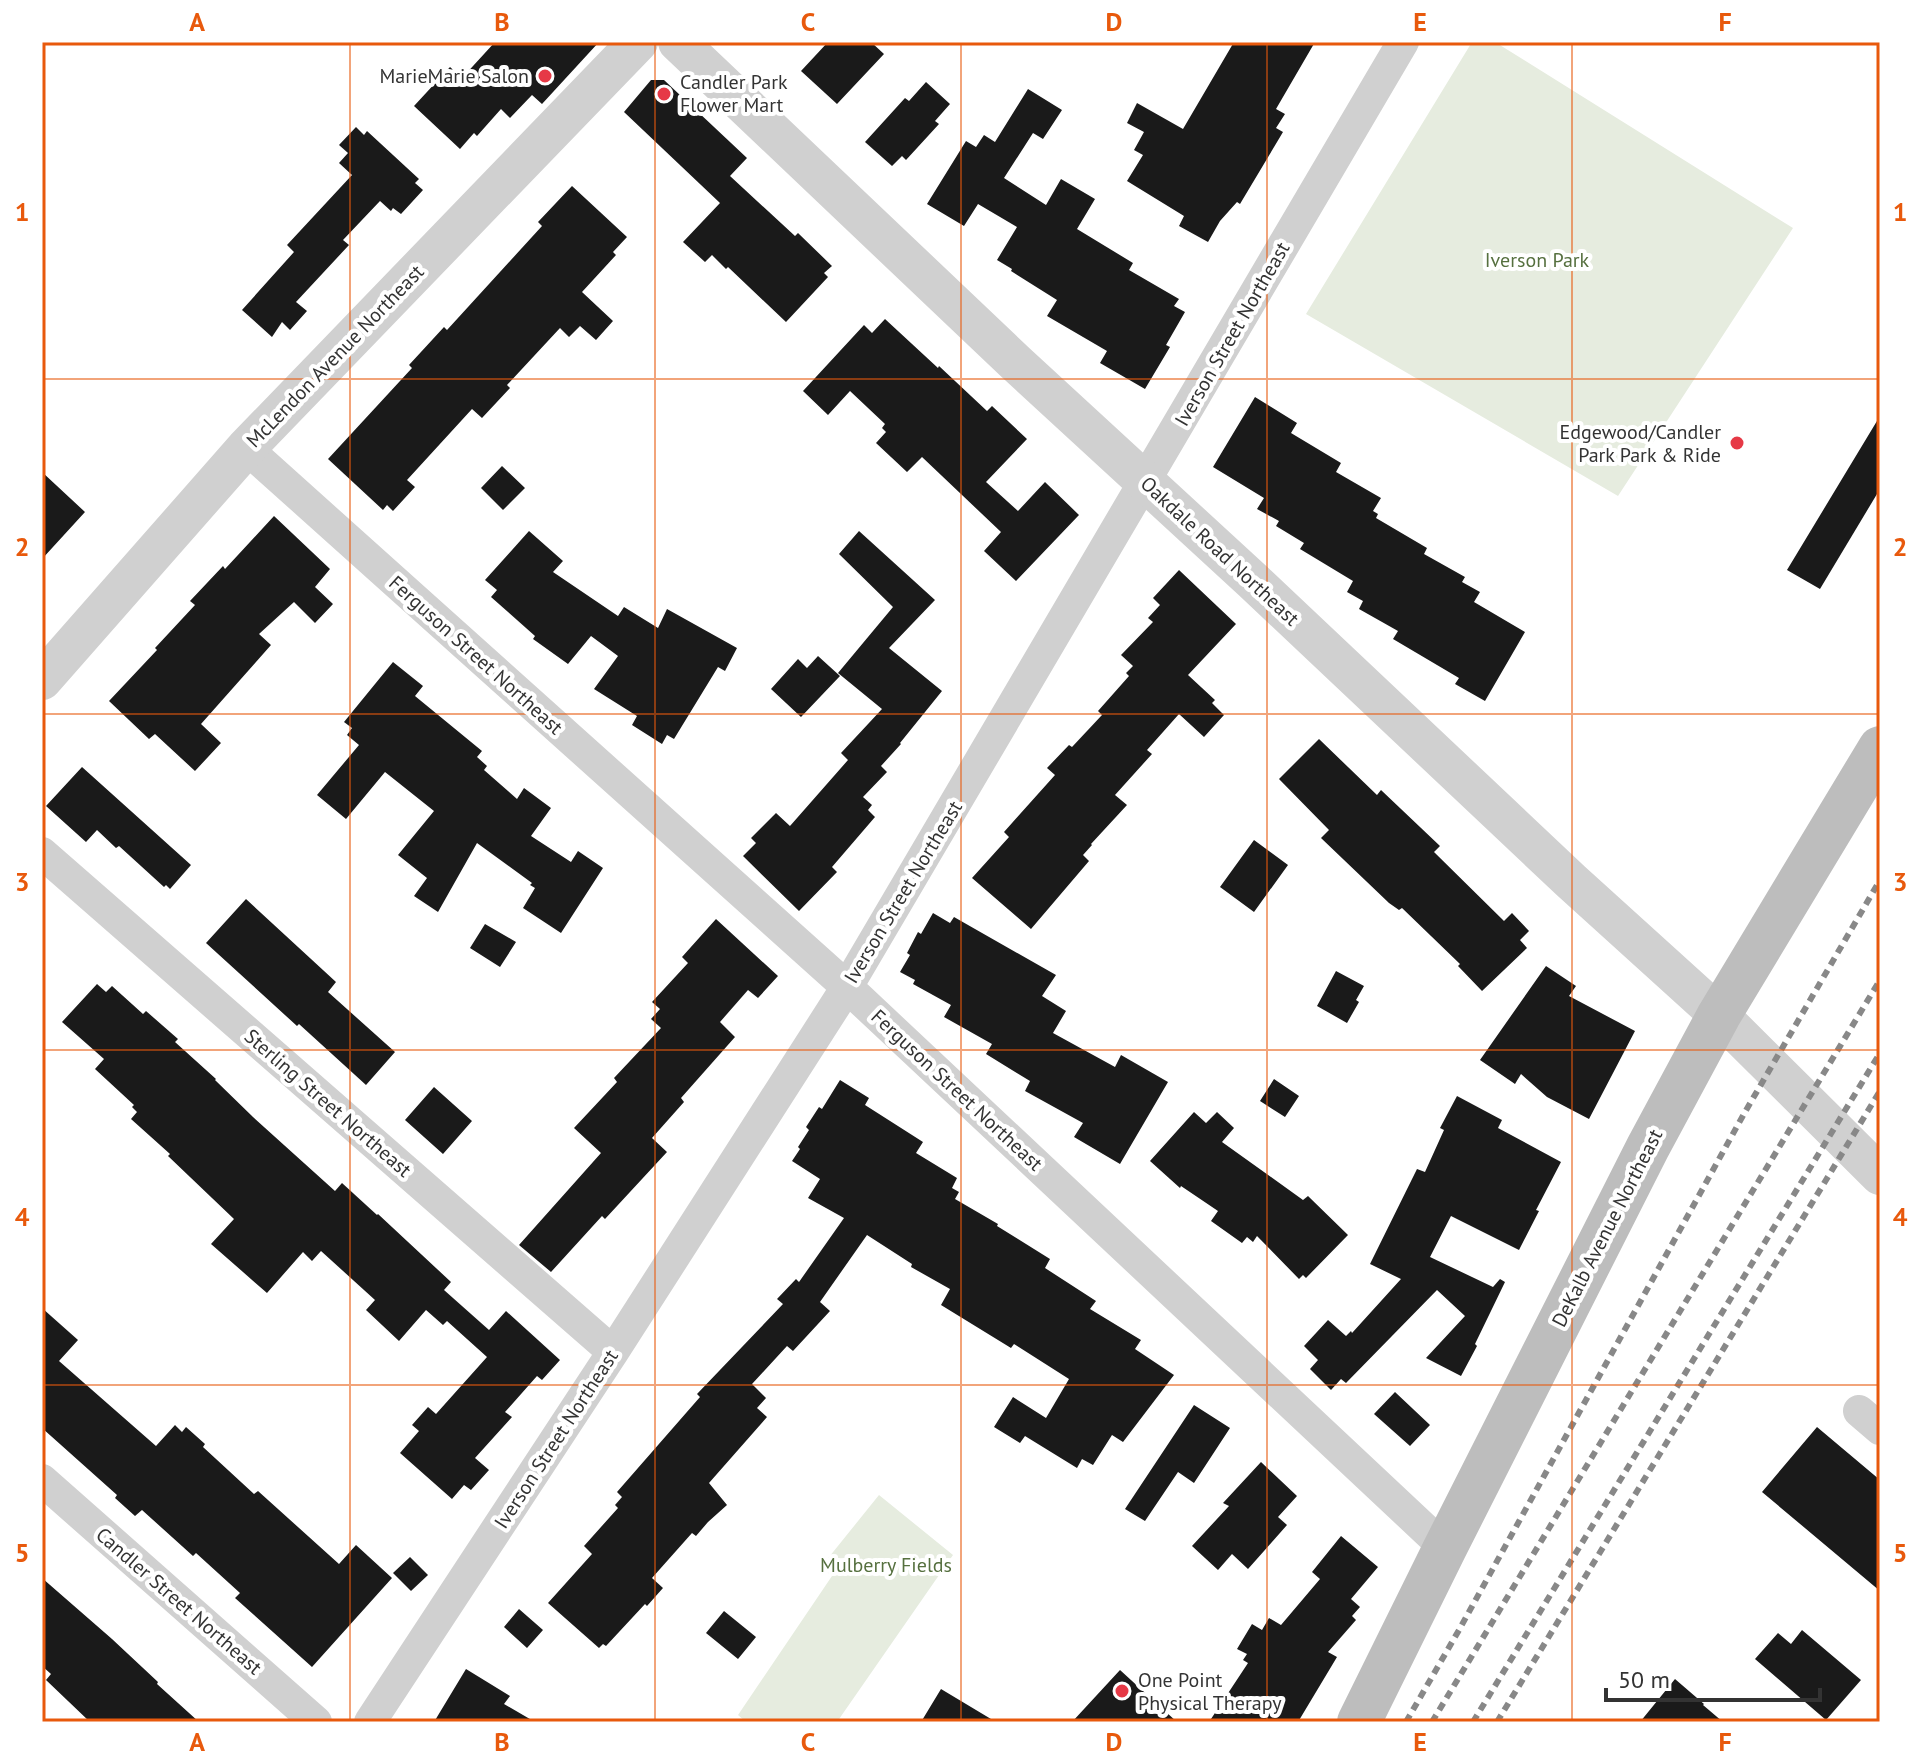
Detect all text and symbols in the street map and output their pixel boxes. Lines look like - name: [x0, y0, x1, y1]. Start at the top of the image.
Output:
- text: A: [189, 5, 205, 38]
- text: B: [494, 5, 510, 38]
- text: C: [801, 5, 815, 38]
- text: D: [1106, 5, 1122, 38]
- text: E: [1413, 5, 1427, 38]
- text: F: [1718, 5, 1732, 38]
- place label: MarieMarie Salon: [380, 63, 529, 89]
- marker: MarieMarie Salon: [536, 67, 554, 85]
- place label: Candler Park Flower Mart: [680, 69, 788, 118]
- marker: Candler Park Flower Mart: [655, 85, 673, 103]
- text: 1: [15, 195, 29, 228]
- text: 1: [1893, 195, 1907, 228]
- street label: Iverson Street Northeast: [1169, 237, 1296, 431]
- park label: Iverson Park: [1485, 247, 1590, 273]
- street label: McLendon Avenue Northeast: [241, 259, 429, 453]
- place label: Edgewood/Candler Park Park & Ride: [1560, 419, 1721, 468]
- marker: Edgewood/Candler Park Park & Ride: [1728, 434, 1746, 452]
- street label: Oakdale Road Northeast: [1135, 471, 1305, 631]
- text: 2: [15, 530, 29, 563]
- text: 2: [1893, 530, 1907, 563]
- street label: Ferguson Street Northeast: [384, 570, 569, 740]
- street label: Iverson Street Northeast: [838, 796, 968, 988]
- text: 3: [15, 865, 29, 898]
- text: 3: [1893, 865, 1907, 898]
- street label: Ferguson Street Northeast: [866, 1004, 1048, 1176]
- street label: Sterling Street Northeast: [239, 1023, 417, 1183]
- street label: DeKalb Avenue Northeast: [1546, 1125, 1668, 1331]
- text: 4: [15, 1200, 30, 1233]
- text: 4: [1893, 1200, 1908, 1233]
- street label: Iverson Street Northeast: [488, 1344, 624, 1534]
- street label: Candler Street Northeast: [91, 1522, 268, 1680]
- text: 5: [15, 1536, 29, 1569]
- text: 5: [1893, 1536, 1907, 1569]
- park label: Mulberry Fields: [820, 1552, 952, 1578]
- scale bar: [1606, 1652, 1820, 1702]
- text: 50 m: [1618, 1664, 1670, 1695]
- place label: One Point Physical Therapy: [1138, 1667, 1282, 1716]
- marker: One Point Physical Therapy: [1113, 1682, 1131, 1700]
- text: A: [189, 1725, 205, 1758]
- text: B: [494, 1725, 510, 1758]
- text: C: [801, 1725, 815, 1758]
- text: D: [1106, 1725, 1122, 1758]
- text: E: [1413, 1725, 1427, 1758]
- text: F: [1718, 1725, 1732, 1758]

